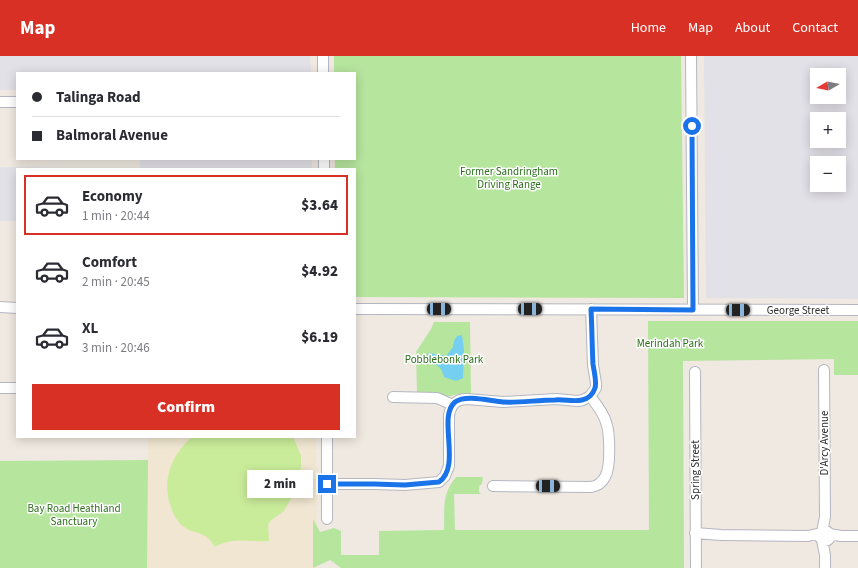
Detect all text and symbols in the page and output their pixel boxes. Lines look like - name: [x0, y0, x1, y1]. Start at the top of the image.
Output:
- text: Map: [20, 15, 55, 42]
- text: Home: [631, 18, 666, 38]
- text: Map: [688, 18, 713, 38]
- text: About: [735, 18, 770, 38]
- text: Contact: [792, 18, 838, 38]
- north arrow: [810, 68, 846, 104]
- map controls: [810, 68, 846, 192]
- text: Talinga Road: [56, 87, 141, 108]
- button: +: [810, 112, 846, 148]
- route start: [683, 117, 701, 135]
- text: Balmoral Avenue: [56, 125, 168, 146]
- button: −: [810, 156, 846, 192]
- park label: Former Sandringham Driving Range: [460, 164, 558, 192]
- text: Economy: [82, 186, 143, 207]
- icon: car: [34, 187, 70, 223]
- text: $3.64: [301, 195, 338, 216]
- text: 1 min · 20:44: [82, 207, 150, 225]
- text: Comfort: [82, 252, 137, 273]
- icon: car: [34, 253, 70, 289]
- text: $4.92: [301, 261, 338, 282]
- text: 2 min · 20:45: [82, 273, 150, 291]
- car: [427, 303, 451, 315]
- car: [518, 303, 542, 315]
- street label: George Street: [767, 303, 830, 318]
- car: [726, 304, 750, 316]
- text: XL: [82, 318, 98, 339]
- icon: car: [34, 319, 70, 355]
- text: $6.19: [301, 327, 338, 348]
- park label: Merindah Park: [637, 336, 704, 351]
- text: 3 min · 20:46: [82, 339, 150, 357]
- park label: Pobblebonk Park: [405, 352, 484, 367]
- button: Confirm: [32, 384, 340, 430]
- street label: D'Arcy Avenue: [817, 410, 832, 475]
- street label: Spring Street: [688, 440, 703, 500]
- callout: 2 min: [247, 470, 313, 498]
- text: 2 min: [264, 475, 296, 493]
- route end: [318, 475, 336, 493]
- car: [536, 480, 560, 492]
- park label: Bay Road Heathland Sanctuary: [27, 501, 121, 529]

